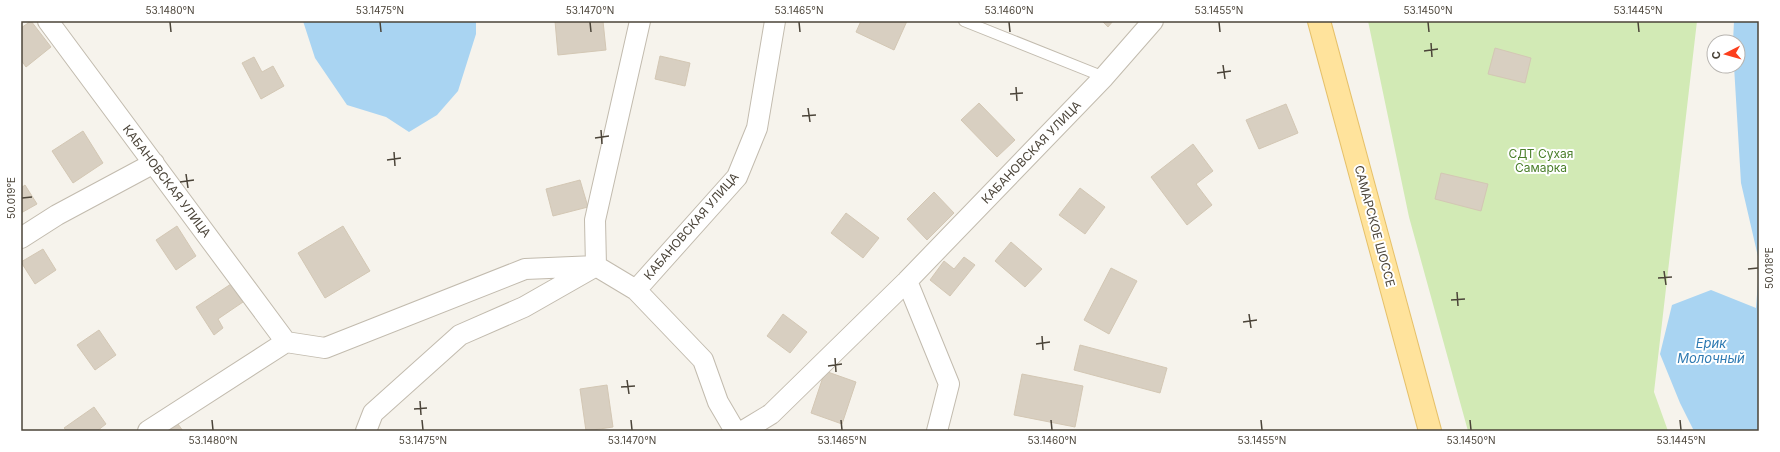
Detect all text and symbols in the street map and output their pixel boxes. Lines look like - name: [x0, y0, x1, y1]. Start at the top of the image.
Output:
- text: 53.1480°N: [145, 4, 195, 16]
- text: 53.1475°N: [356, 4, 404, 16]
- text: 53.1470°N: [566, 4, 614, 16]
- text: 53.1465°N: [775, 4, 823, 16]
- text: 53.1460°N: [984, 4, 1034, 16]
- text: 53.1455°N: [1195, 4, 1243, 16]
- text: 53.1450°N: [1403, 4, 1453, 16]
- text: 53.1445°N: [1613, 4, 1663, 16]
- north arrow: [1706, 34, 1746, 74]
- text: С: [1709, 50, 1723, 60]
- street label: КАБАНОВСКАЯ УЛИЦА: [978, 98, 1084, 206]
- street label: КАБАНОВСКАЯ УЛИЦА: [120, 122, 214, 240]
- park label: СДТ Сухая Самарка: [1509, 146, 1573, 175]
- street label: САМАРСКОЕ ШОССЕ: [1352, 164, 1398, 288]
- street label: КАБАНОВСКАЯ УЛИЦА: [640, 169, 742, 283]
- text: 50.019°E: [5, 177, 17, 219]
- text: 50.018°E: [1763, 247, 1775, 289]
- water label: Ерик Молочный: [1677, 335, 1745, 366]
- text: 53.1480°N: [188, 434, 238, 446]
- text: 53.1475°N: [399, 434, 447, 446]
- text: 53.1470°N: [608, 434, 656, 446]
- text: 53.1465°N: [818, 434, 866, 446]
- text: 53.1460°N: [1027, 434, 1077, 446]
- text: 53.1455°N: [1238, 434, 1286, 446]
- text: 53.1450°N: [1446, 434, 1496, 446]
- text: 53.1445°N: [1656, 434, 1706, 446]

